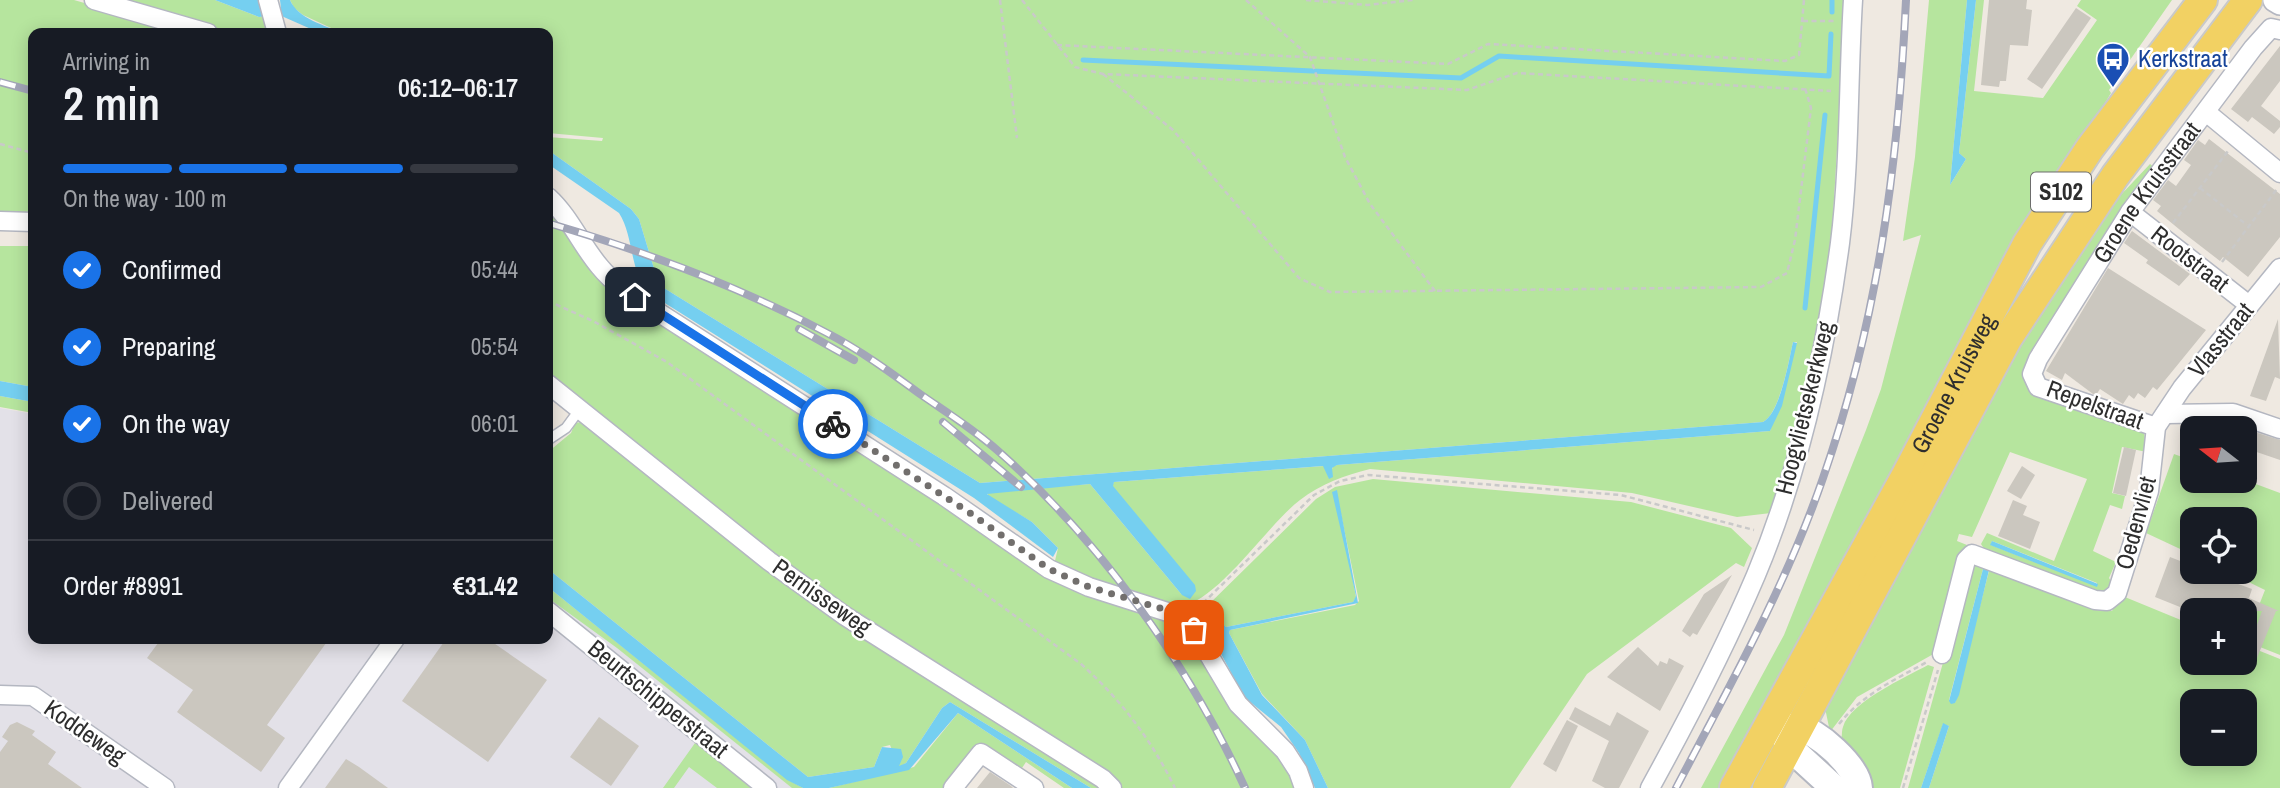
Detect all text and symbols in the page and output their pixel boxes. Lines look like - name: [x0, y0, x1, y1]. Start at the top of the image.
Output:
- bus stop icon: Kerkstraat: [2094, 40, 2132, 89]
- place label: Kerkstraat: [2138, 42, 2228, 74]
- text: Arriving in: [63, 46, 150, 77]
- text: 06:12–06:17: [398, 70, 518, 105]
- text: 2 min: [63, 72, 160, 134]
- street label: Groene Kruisstraat: [2085, 114, 2208, 269]
- road number: S102: [2031, 172, 2091, 211]
- text: On the way · 100 m: [63, 183, 227, 214]
- street label: Rootstraat: [2145, 218, 2237, 299]
- icon: check: [63, 251, 101, 289]
- text: Confirmed: [122, 252, 222, 287]
- text: 05:44: [471, 254, 518, 285]
- pin: [605, 267, 665, 327]
- icon: home: [616, 278, 654, 316]
- street label: Vlasstraat: [2180, 295, 2261, 383]
- street label: Groene Kruisweg: [1903, 308, 2003, 459]
- street label: Hoogvlietsekerkweg: [1767, 318, 1841, 498]
- icon: check: [63, 328, 101, 366]
- text: Preparing: [122, 329, 216, 364]
- text: 05:54: [471, 331, 518, 362]
- street label: Repelstraat: [2043, 372, 2149, 436]
- courier: [798, 389, 868, 459]
- icon: check: [63, 405, 101, 443]
- icon: bike: [814, 405, 852, 443]
- text: On the way: [122, 406, 230, 441]
- text: 06:01: [471, 408, 518, 439]
- north arrow: [2180, 416, 2258, 494]
- map controls: [2180, 416, 2257, 766]
- street label: Oedenvliet: [2107, 472, 2163, 573]
- text: Delivered: [122, 483, 213, 518]
- button: locate: [2180, 507, 2257, 584]
- street label: Pernisseweg: [767, 550, 878, 642]
- text: Order #8991: [63, 568, 183, 603]
- text: €31.42: [453, 568, 518, 603]
- button: +: [2180, 598, 2257, 675]
- pin: [1164, 600, 1224, 660]
- icon: bag: [1175, 611, 1213, 649]
- street label: Beurtschipperstraat: [582, 632, 736, 765]
- button: −: [2180, 689, 2257, 766]
- street label: Koddeweg: [38, 691, 133, 771]

